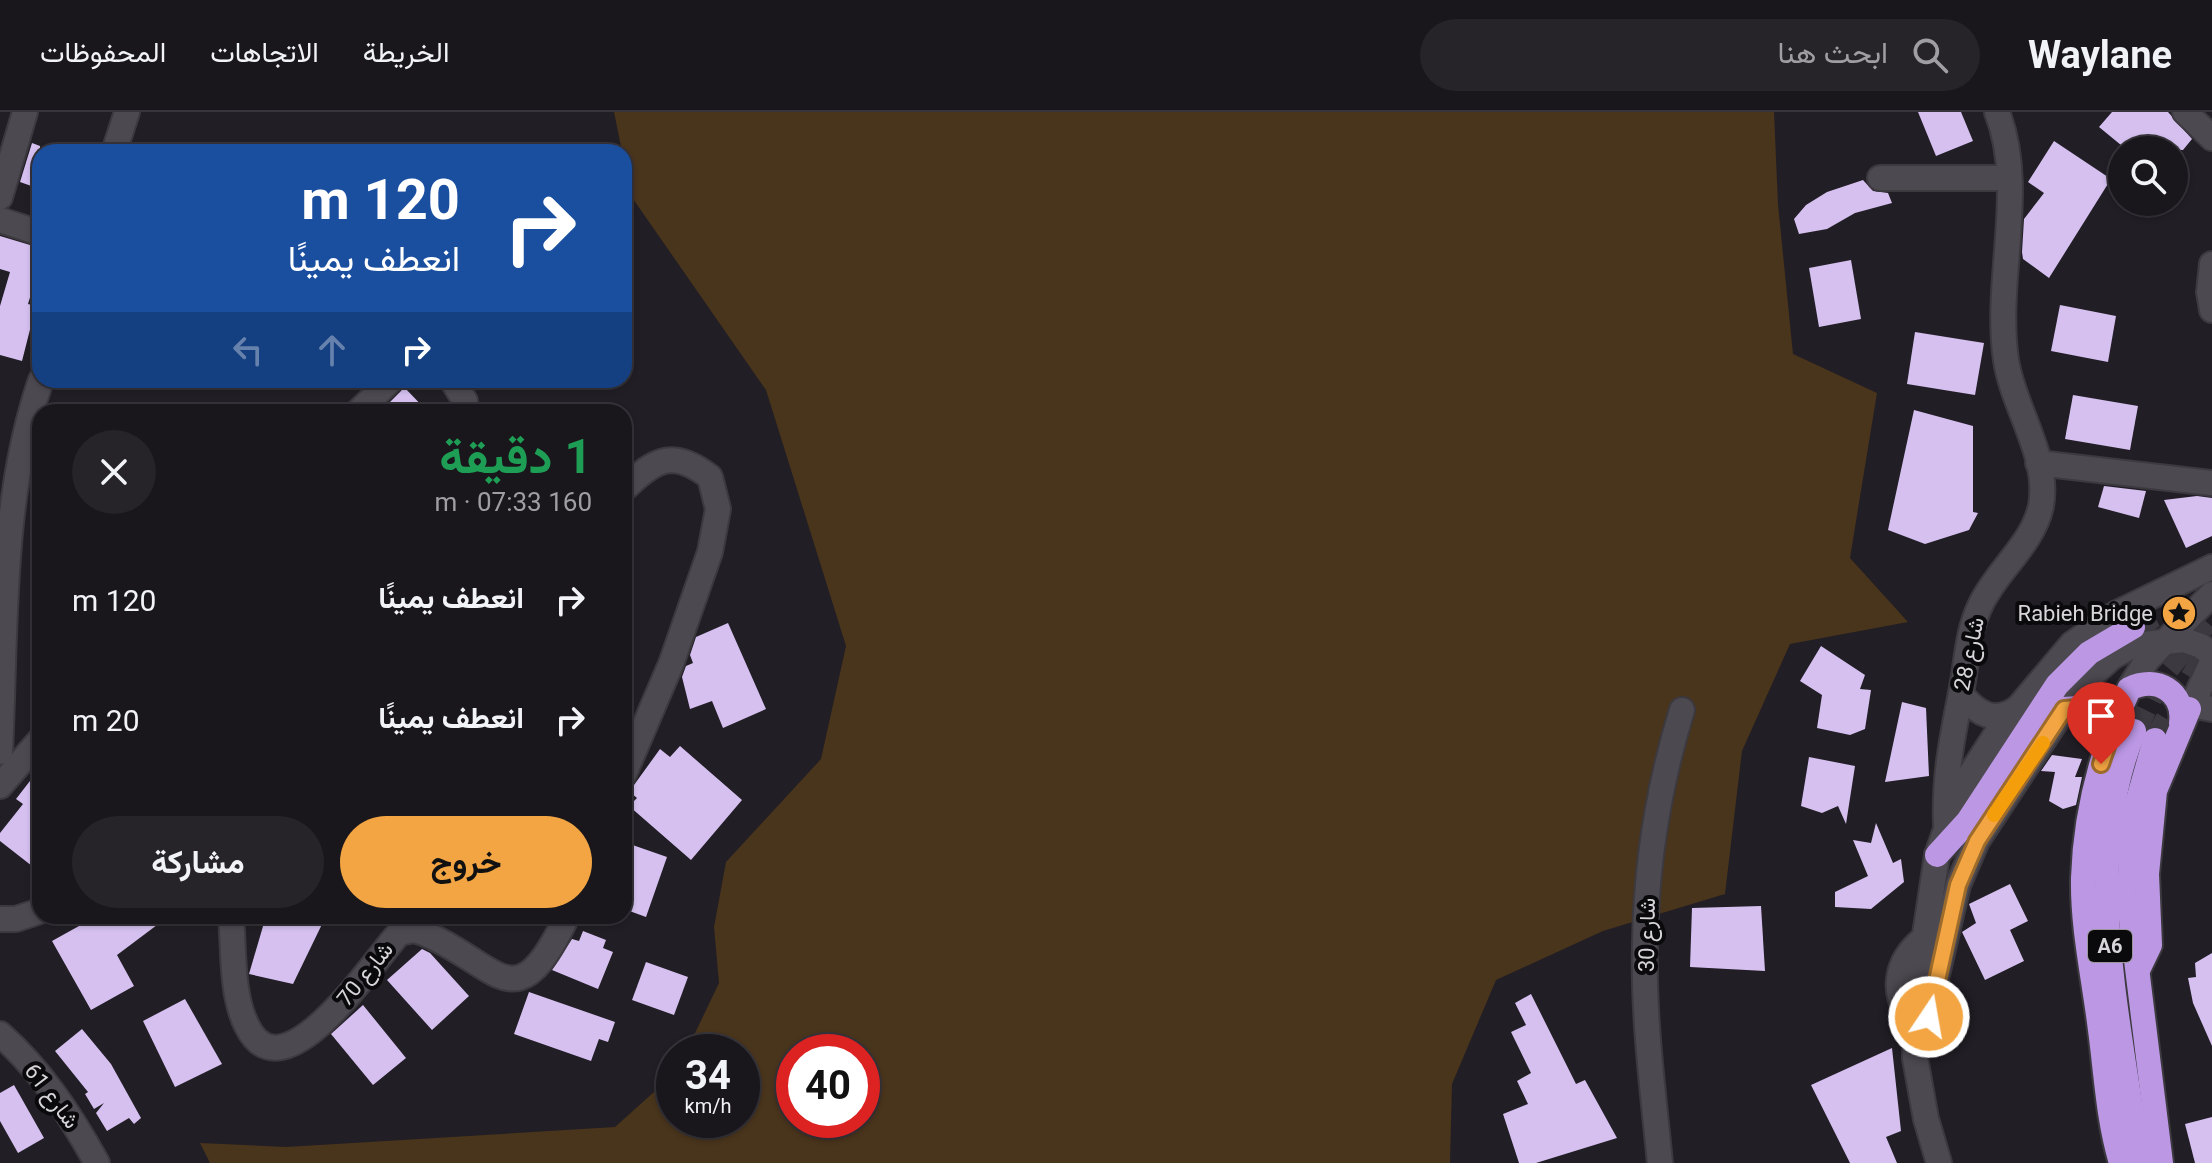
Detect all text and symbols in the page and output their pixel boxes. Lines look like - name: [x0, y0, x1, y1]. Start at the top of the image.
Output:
- search box: [1420, 19, 1980, 91]
- icon: search: [1908, 33, 1952, 77]
- text: Waylane: [2028, 33, 2172, 77]
- text: ابحث هنا: [1778, 35, 1888, 70]
- text: المحفوظات: [40, 36, 166, 69]
- text: الاتجاهات: [210, 36, 319, 69]
- text: الخريطة: [363, 36, 449, 69]
- map controls: [2108, 136, 2188, 216]
- button: search: [2108, 136, 2188, 216]
- text: 120 m: [301, 167, 460, 233]
- icon: right: [488, 176, 592, 280]
- text: انعطف يمينًا: [288, 238, 460, 280]
- icon: left: [226, 328, 270, 372]
- icon: ahead: [310, 328, 354, 372]
- icon: right: [394, 328, 438, 372]
- text: 1 دقيقة: [439, 428, 592, 485]
- button: close: [72, 430, 156, 514]
- text: 160 m · 07:33: [434, 487, 592, 517]
- icon: right: [548, 578, 592, 622]
- text: انعطف يمينًا: [378, 580, 524, 615]
- text: 120 m: [72, 583, 156, 618]
- place icon: Rabieh Bridge: [2160, 594, 2198, 632]
- place label: Rabieh Bridge: [2018, 601, 2153, 626]
- street label: شارع 28: [1949, 615, 1991, 693]
- pin: [2067, 682, 2135, 764]
- icon: arrive: [2079, 694, 2123, 738]
- icon: right: [548, 698, 592, 742]
- text: انعطف يمينًا: [378, 700, 524, 735]
- text: 20 m: [72, 703, 140, 738]
- button: مشاركة: [72, 816, 324, 908]
- button: خروج: [340, 816, 592, 908]
- street label: شارع 30: [1634, 898, 1662, 972]
- road number: A6: [2088, 930, 2132, 962]
- street label: شارع 70: [332, 937, 400, 1012]
- position arrow: [1887, 975, 1971, 1059]
- speed limit sign: 40: [776, 1034, 880, 1138]
- text: 34: [685, 1052, 731, 1099]
- street label: شارع 61: [18, 1059, 84, 1134]
- text: km/h: [685, 1094, 731, 1118]

